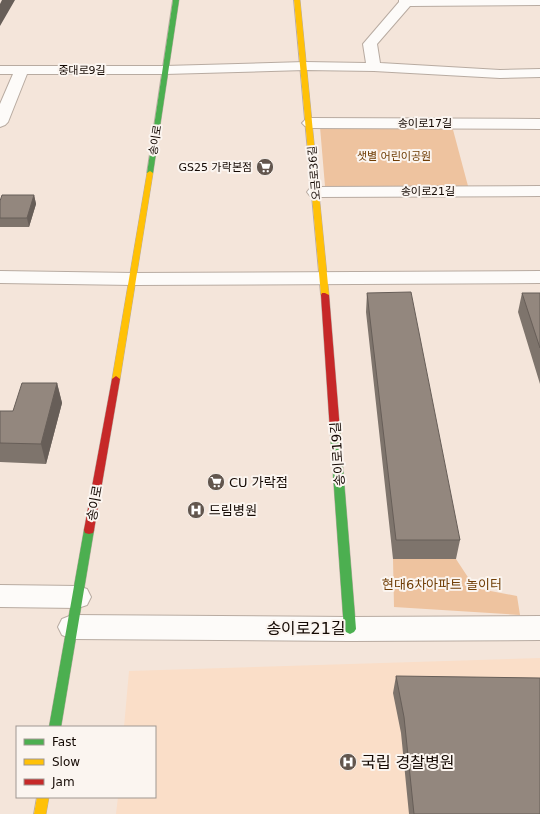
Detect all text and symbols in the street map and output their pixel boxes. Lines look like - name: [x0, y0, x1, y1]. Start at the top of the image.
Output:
- street label: 중대로9길: [58, 64, 106, 77]
- street label: 송이로17길: [398, 117, 452, 130]
- street label: 송이로: [147, 124, 164, 156]
- street label: 오금로36길: [306, 145, 323, 201]
- park label: 샛별 어린이공원: [357, 150, 431, 163]
- supermarket icon: GS25 가락본점: [255, 157, 275, 177]
- place label: GS25 가락본점: [179, 161, 252, 174]
- street label: 송이로21길: [401, 185, 455, 198]
- street label: 송이로19길: [328, 421, 347, 487]
- supermarket icon: CU 가락점: [206, 472, 226, 492]
- place label: CU 가락점: [229, 475, 288, 490]
- street label: 송이로: [84, 484, 105, 522]
- hospital icon: 드림병원: [186, 500, 206, 520]
- place label: 드림병원: [209, 503, 257, 518]
- park label: 현대6차아파트 놀이터: [382, 577, 502, 592]
- street label: 송이로21길: [266, 619, 346, 638]
- legend: [16, 726, 156, 798]
- text: Fast: [52, 735, 76, 749]
- hospital icon: 국립 경찰병원: [338, 752, 358, 772]
- place label: 국립 경찰병원: [361, 753, 454, 772]
- text: Slow: [52, 755, 80, 769]
- text: Jam: [51, 775, 75, 789]

